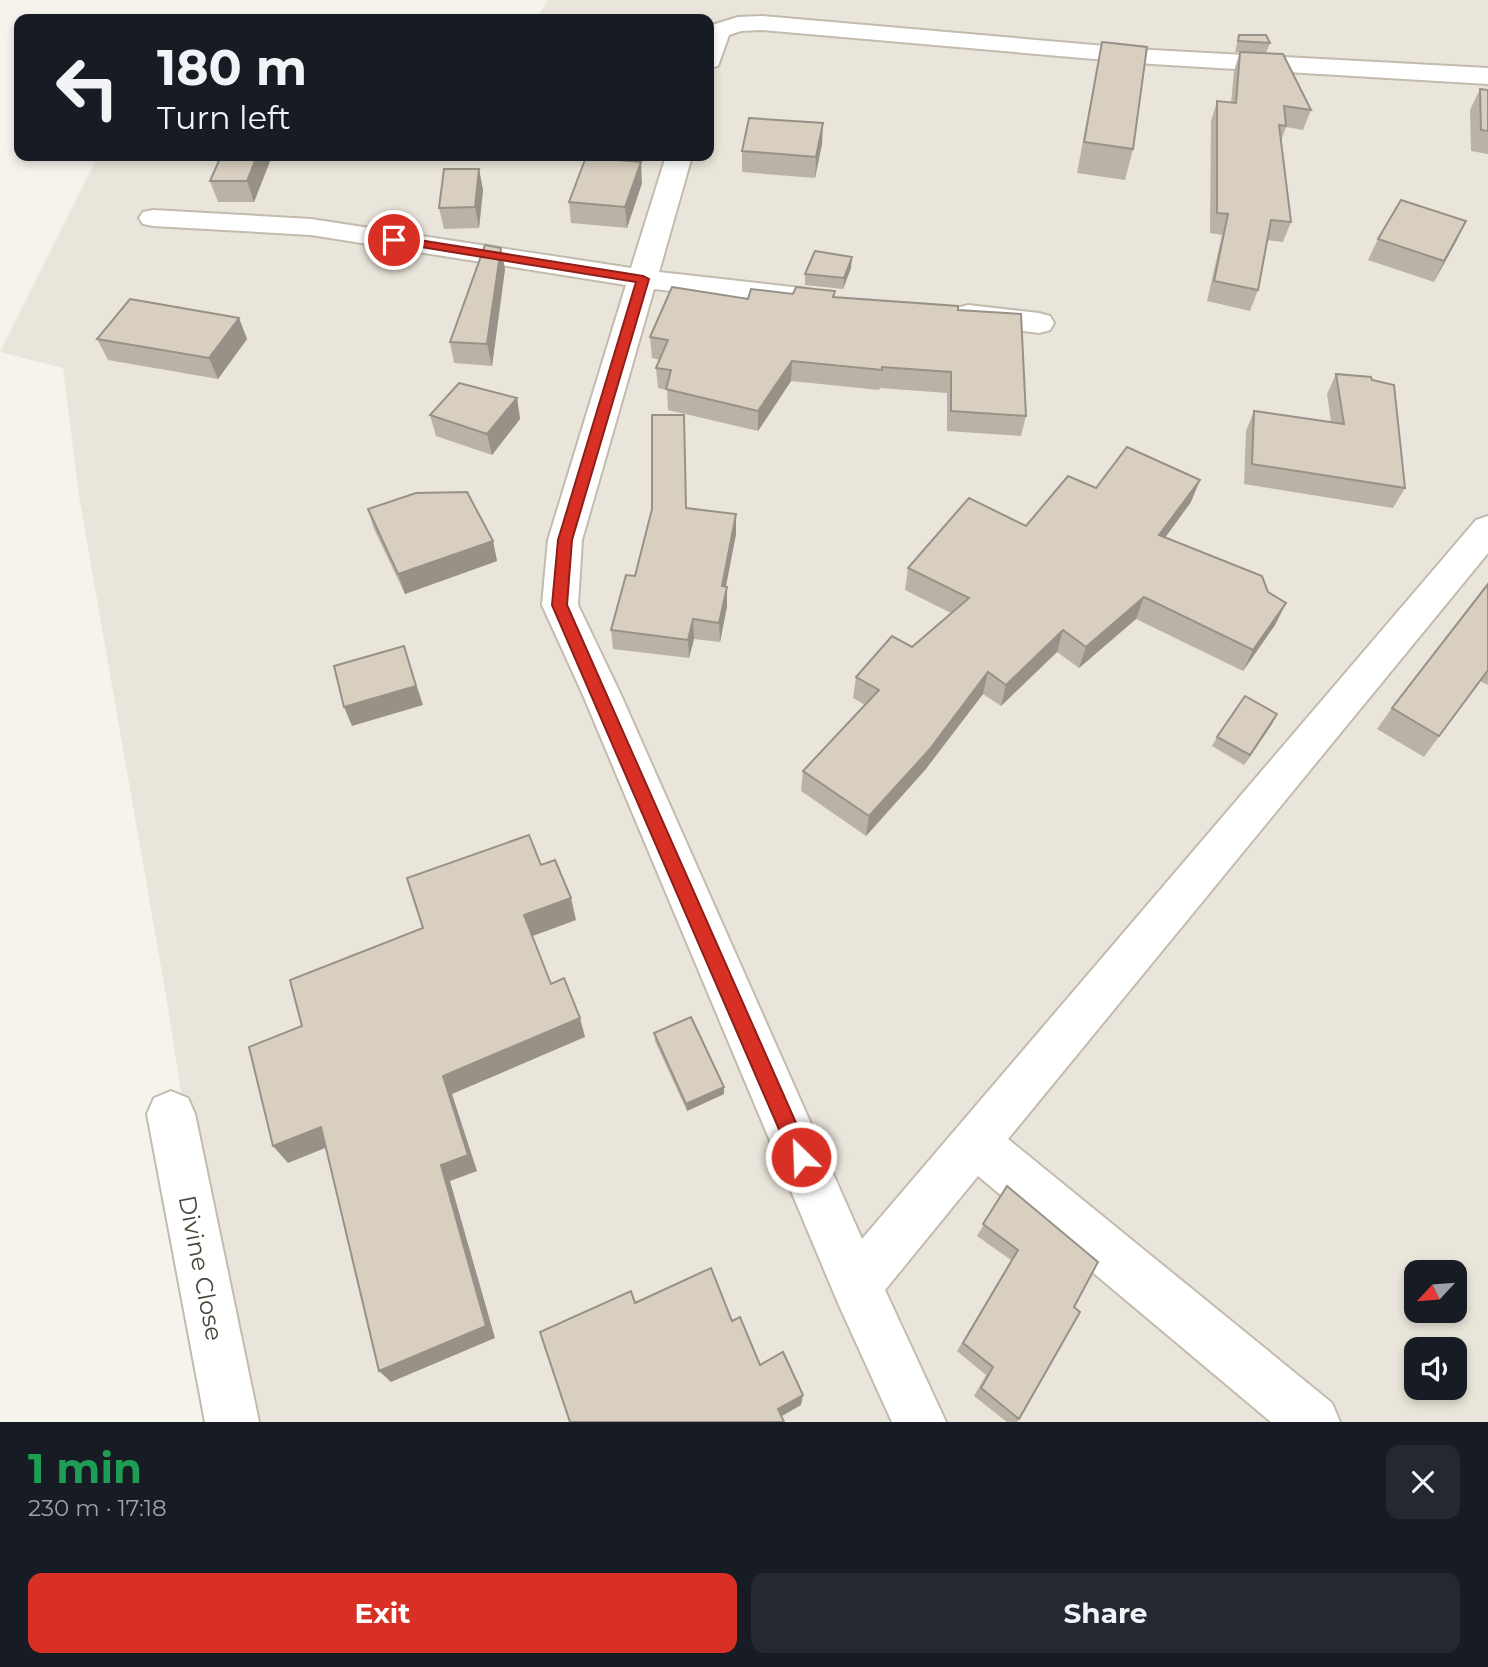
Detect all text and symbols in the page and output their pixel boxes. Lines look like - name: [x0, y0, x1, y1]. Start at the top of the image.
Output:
- text: 180 m: [157, 38, 307, 97]
- icon: left: [42, 42, 133, 133]
- text: Turn left: [157, 98, 291, 137]
- pin: [364, 210, 424, 270]
- icon: arrive: [375, 221, 413, 259]
- position arrow: [764, 1120, 838, 1194]
- street label: Divine Close: [173, 1193, 229, 1343]
- north arrow: [1404, 1260, 1466, 1323]
- map controls: [1404, 1260, 1467, 1400]
- button: sound: [1404, 1337, 1467, 1400]
- text: 1 min: [28, 1442, 142, 1494]
- button: close: [1386, 1445, 1460, 1519]
- text: 230 m · 17:18: [28, 1494, 167, 1522]
- button: Exit: [28, 1573, 737, 1653]
- button: Share: [751, 1573, 1460, 1653]

